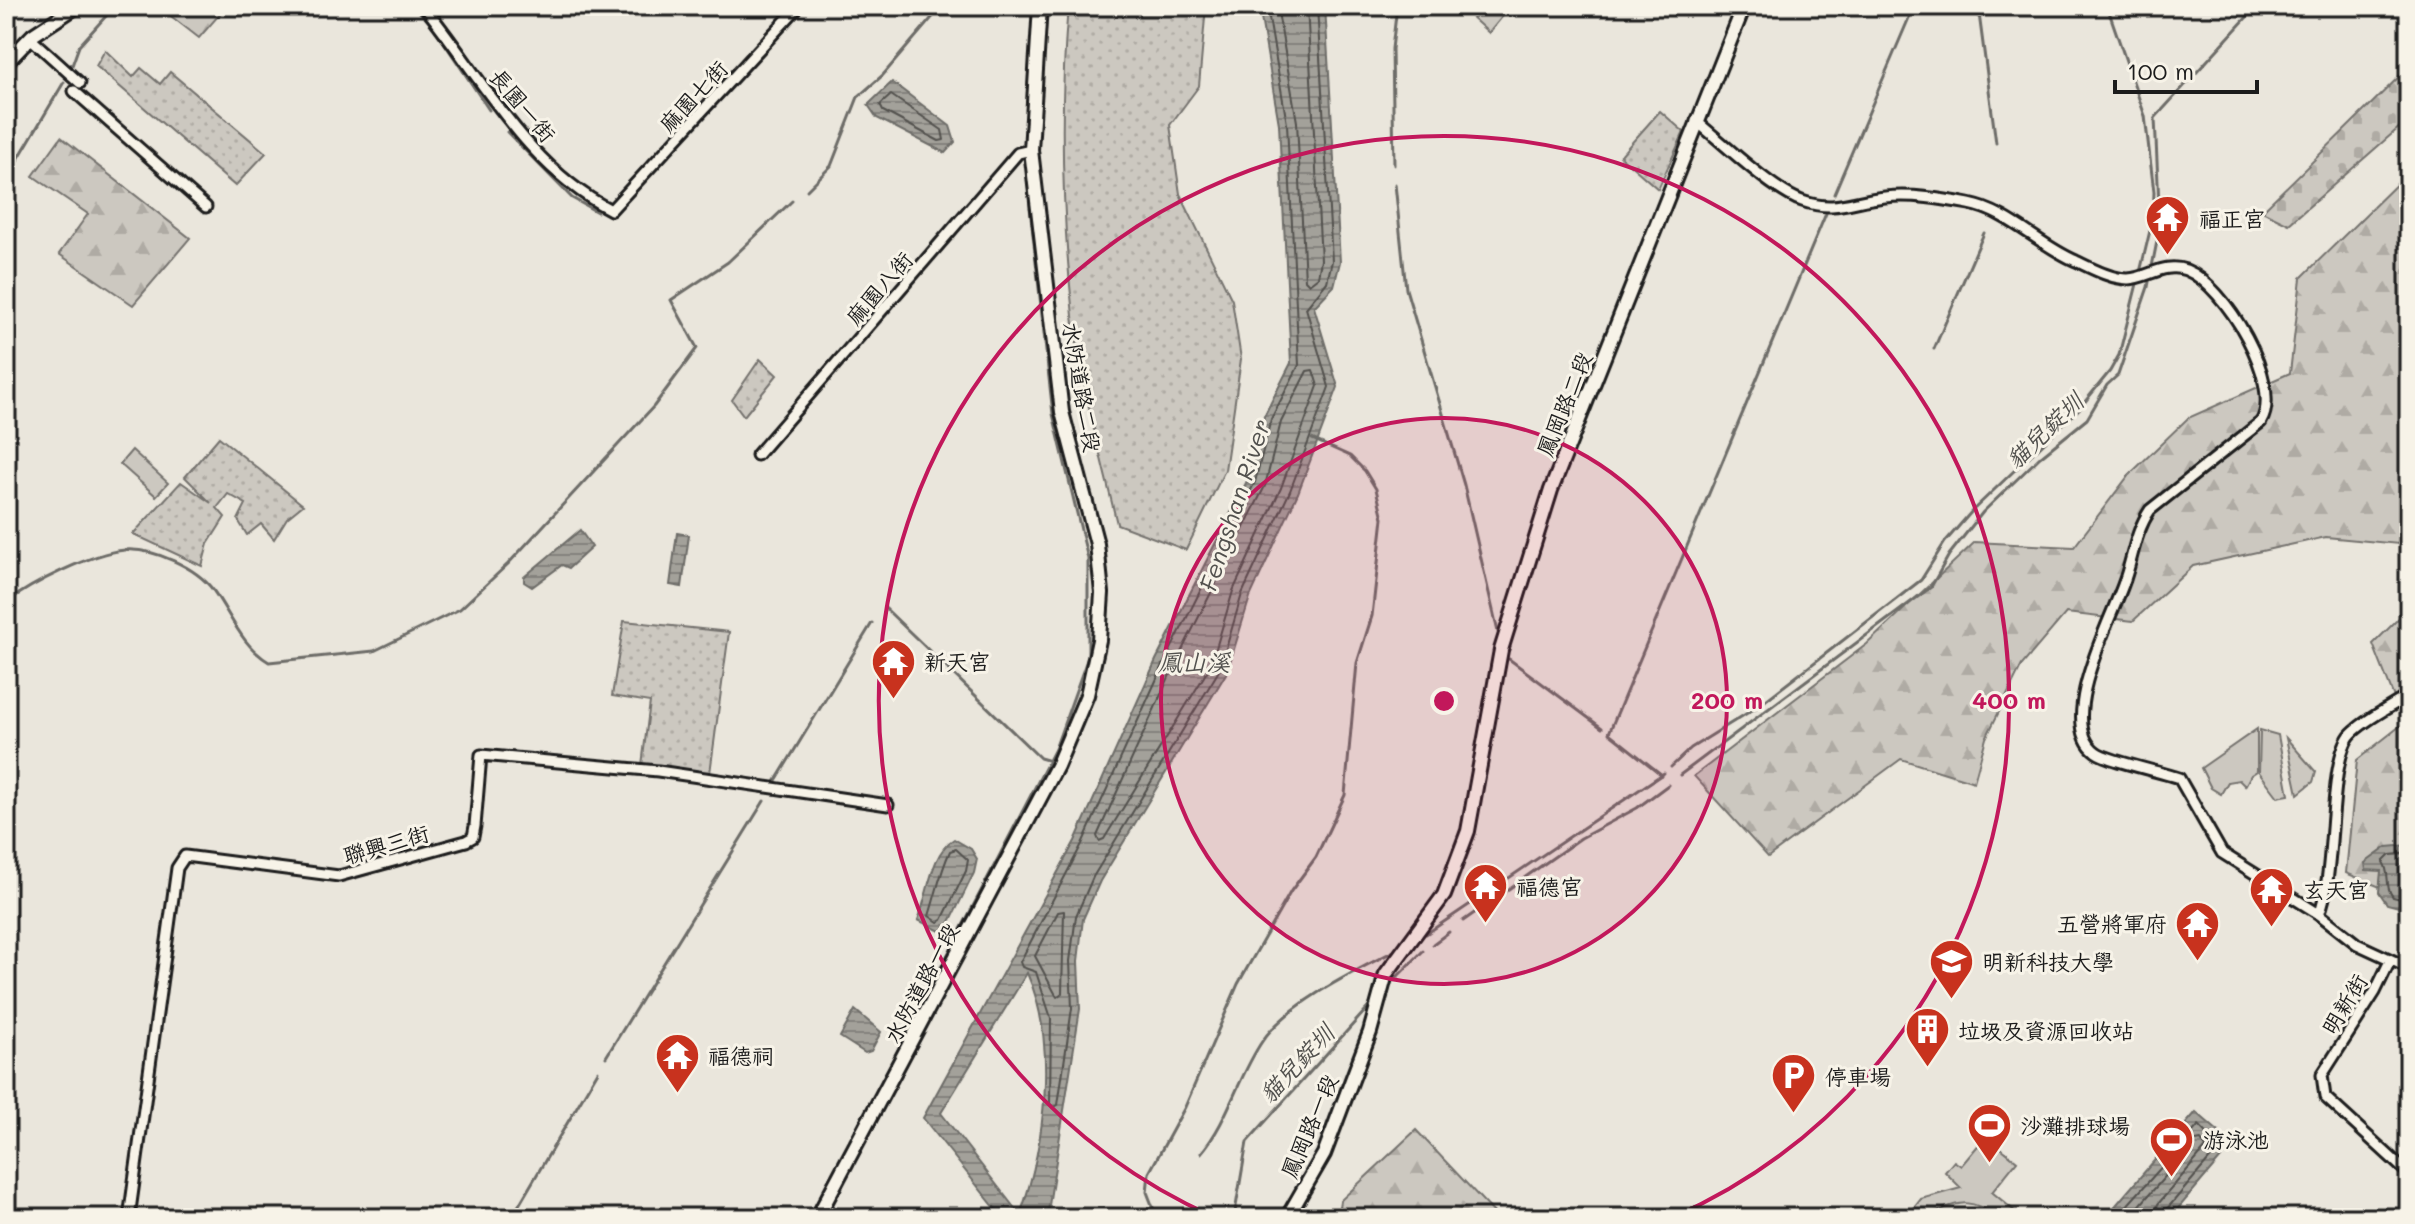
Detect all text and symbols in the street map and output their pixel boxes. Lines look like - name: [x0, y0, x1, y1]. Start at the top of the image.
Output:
- scale bar: [2115, 44, 2257, 94]
- street label: 麻園七街: [652, 54, 734, 138]
- text: 100 m: [2127, 55, 2194, 86]
- street label: 長園一街: [484, 62, 562, 148]
- temple icon: 福正宫: [2144, 194, 2192, 257]
- place label: 福正宫: [2199, 204, 2265, 233]
- street label: 麻園八街: [839, 245, 919, 331]
- street label: 水防道路二段: [1056, 319, 1108, 455]
- street label: 鳳岡路二段: [1530, 348, 1598, 460]
- water label: 貓兒錠圳: [1999, 383, 2091, 474]
- water label: Fengshan River: [1192, 415, 1276, 595]
- temple icon: 新天宫: [869, 637, 917, 700]
- water label: 鳳山溪: [1157, 646, 1232, 677]
- place label: 新天宫: [924, 647, 990, 676]
- text: 200 m: [1691, 684, 1763, 715]
- text: 400 m: [1972, 684, 2046, 715]
- centre of rings: [1430, 687, 1458, 715]
- street label: 聯興三街: [340, 818, 432, 870]
- temple icon: 福德宫: [1461, 862, 1509, 925]
- temple icon: 玄天宮: [2248, 865, 2296, 928]
- place label: 福德宫: [1516, 872, 1582, 901]
- place label: 玄天宮: [2303, 875, 2369, 904]
- temple icon: 五營將軍府: [2174, 899, 2222, 962]
- place label: 五營將軍府: [2057, 909, 2167, 938]
- street label: 水防道路一段: [877, 918, 965, 1048]
- school or university icon: 明新科技大學: [1927, 937, 1975, 1000]
- place label: 明新科技大學: [1982, 947, 2114, 976]
- street label: 明新街: [2315, 968, 2373, 1040]
- building icon: 垃圾及資源回收站: [1903, 1006, 1951, 1069]
- water label: 貓兒錠圳: [1252, 1015, 1342, 1109]
- place label: 垃圾及資源回收站: [1958, 1016, 2134, 1045]
- temple icon: 福德祠: [653, 1031, 701, 1094]
- place label: 福德祠: [708, 1041, 774, 1070]
- parking icon: 停車場: [1770, 1052, 1818, 1115]
- place label: 停車場: [1825, 1062, 1891, 1091]
- street label: 鳳岡路一段: [1274, 1070, 1344, 1182]
- sports icon: 沙灘排球場: [1965, 1101, 2013, 1164]
- place label: 沙灘排球場: [2020, 1111, 2130, 1140]
- sports icon: 游泳池: [2148, 1115, 2196, 1178]
- place label: 游泳池: [2203, 1125, 2269, 1154]

